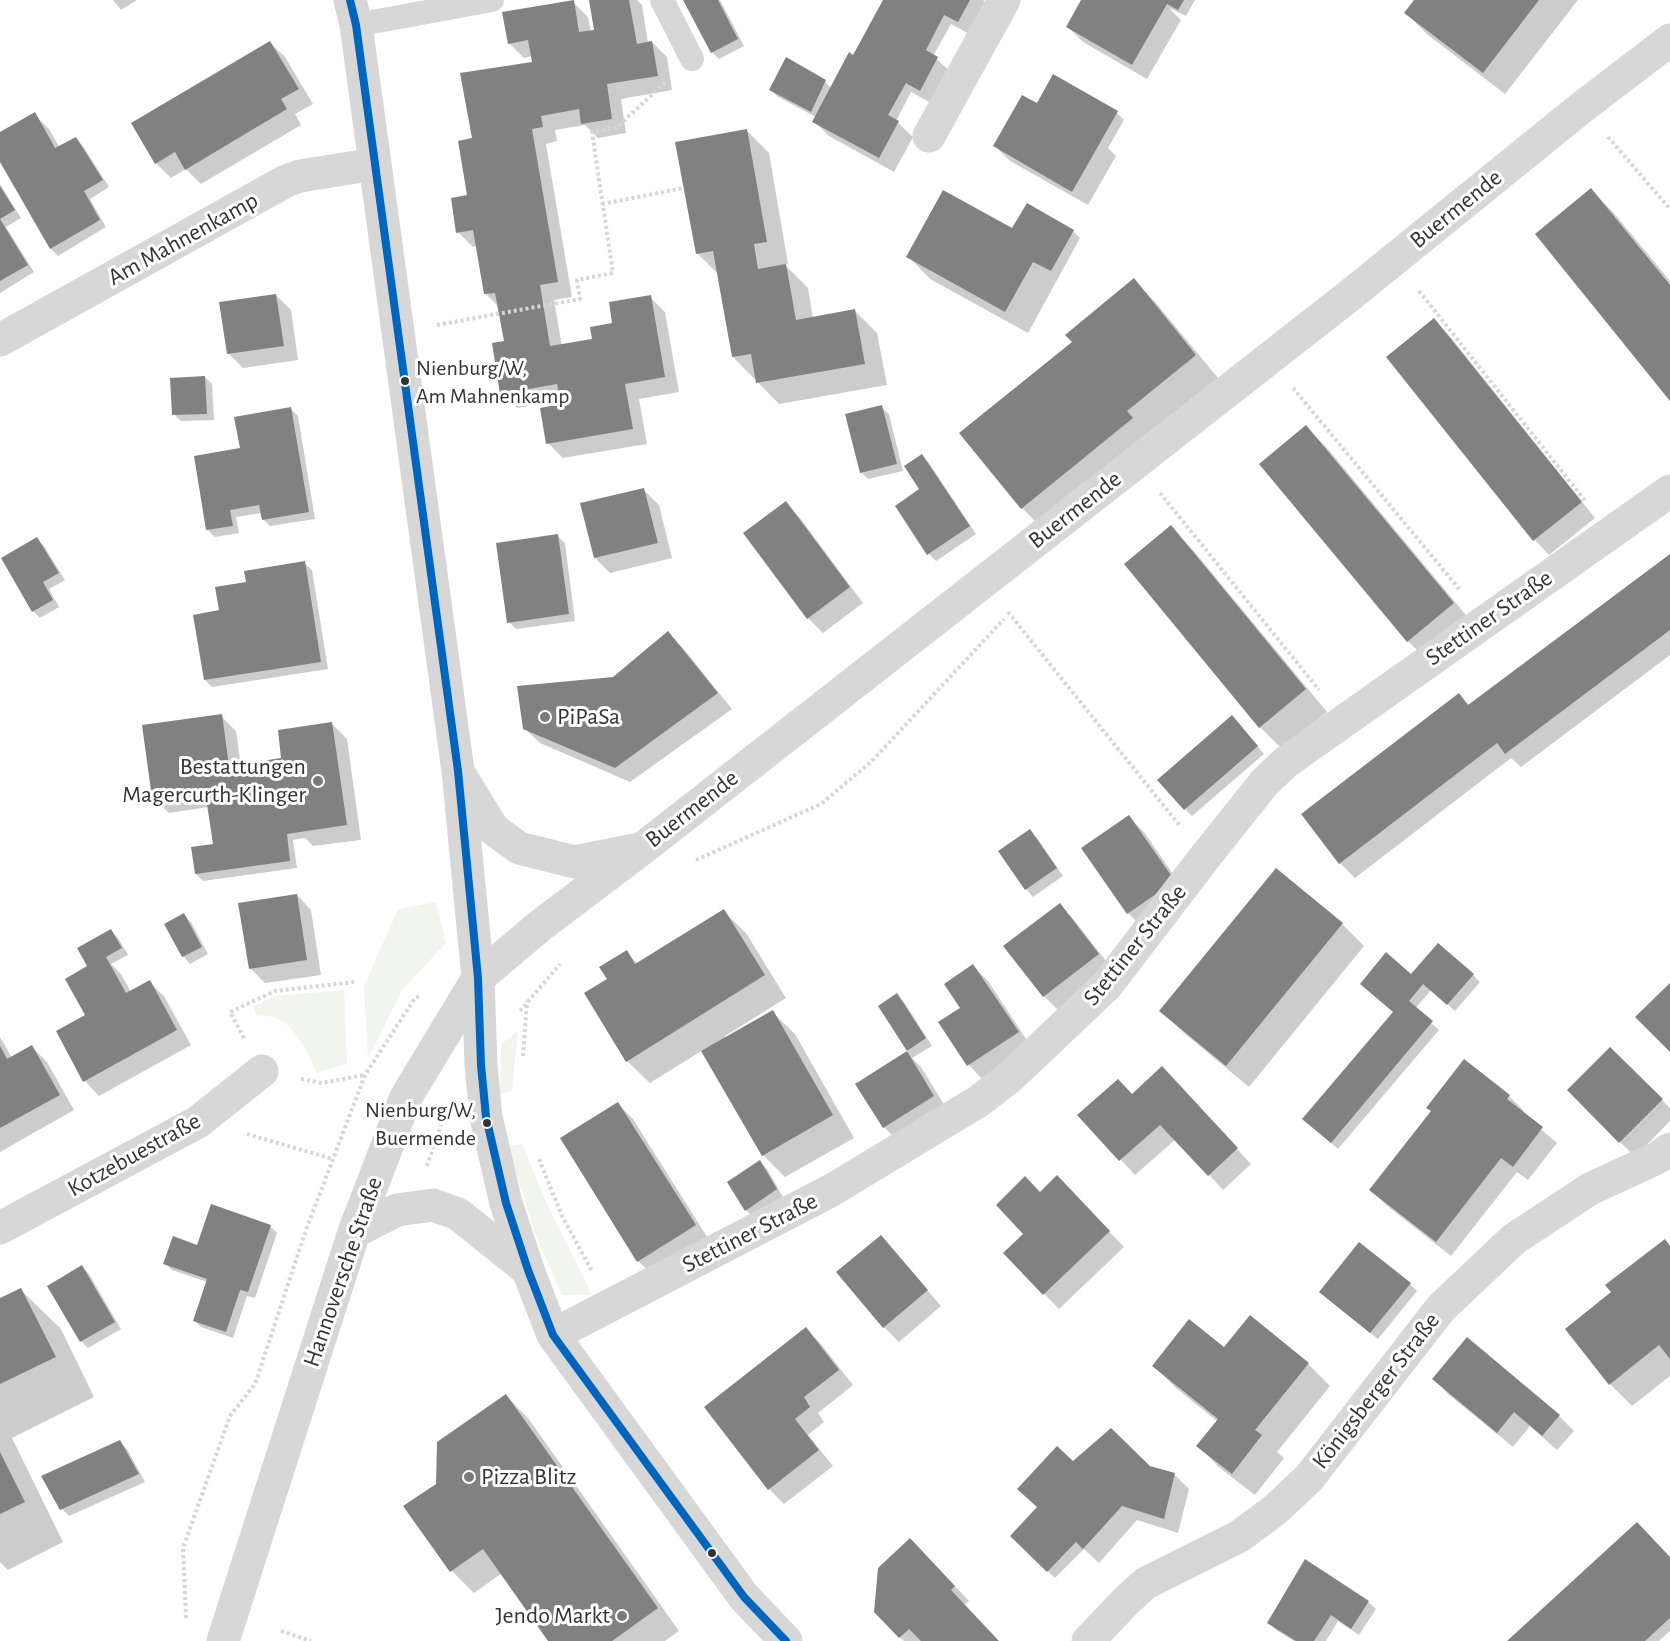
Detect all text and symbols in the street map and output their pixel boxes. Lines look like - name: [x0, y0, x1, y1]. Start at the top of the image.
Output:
- street label: Buermende: [1404, 163, 1508, 255]
- street label: Am Mahnenkamp: [103, 186, 263, 292]
- place label: Nienburg/W, Am Mahnenkamp: [416, 355, 569, 406]
- marker: Nienburg/W, Am Mahnenkamp: [399, 375, 411, 387]
- street label: Buermende: [1023, 465, 1127, 555]
- street label: Stettiner Straße: [1420, 564, 1558, 672]
- place label: PiPaSa: [557, 703, 620, 731]
- marker: PiPaSa: [538, 710, 552, 724]
- place label: Bestattungen Magercurth-Klinger: [122, 753, 306, 809]
- street label: Buermende: [640, 764, 744, 854]
- marker: Bestattungen Magercurth-Klinger: [311, 774, 325, 788]
- street label: Stettiner Straße: [1077, 878, 1193, 1012]
- place label: Nienburg/W, Buermende: [365, 1097, 476, 1148]
- street label: Kotzebuestraße: [62, 1107, 206, 1203]
- marker: Nienburg/W, Buermende: [481, 1117, 493, 1129]
- street label: Hannoversche Straße: [297, 1173, 389, 1371]
- street label: Stettiner Straße: [678, 1187, 822, 1279]
- street label: Königsberger Straße: [1306, 1307, 1446, 1475]
- place label: Pizza Blitz: [481, 1463, 576, 1491]
- marker: Pizza Blitz: [462, 1470, 476, 1484]
- unlabelled marker: [706, 1547, 718, 1559]
- place label: Jendo Markt: [495, 1602, 610, 1630]
- marker: Jendo Markt: [615, 1609, 629, 1623]

